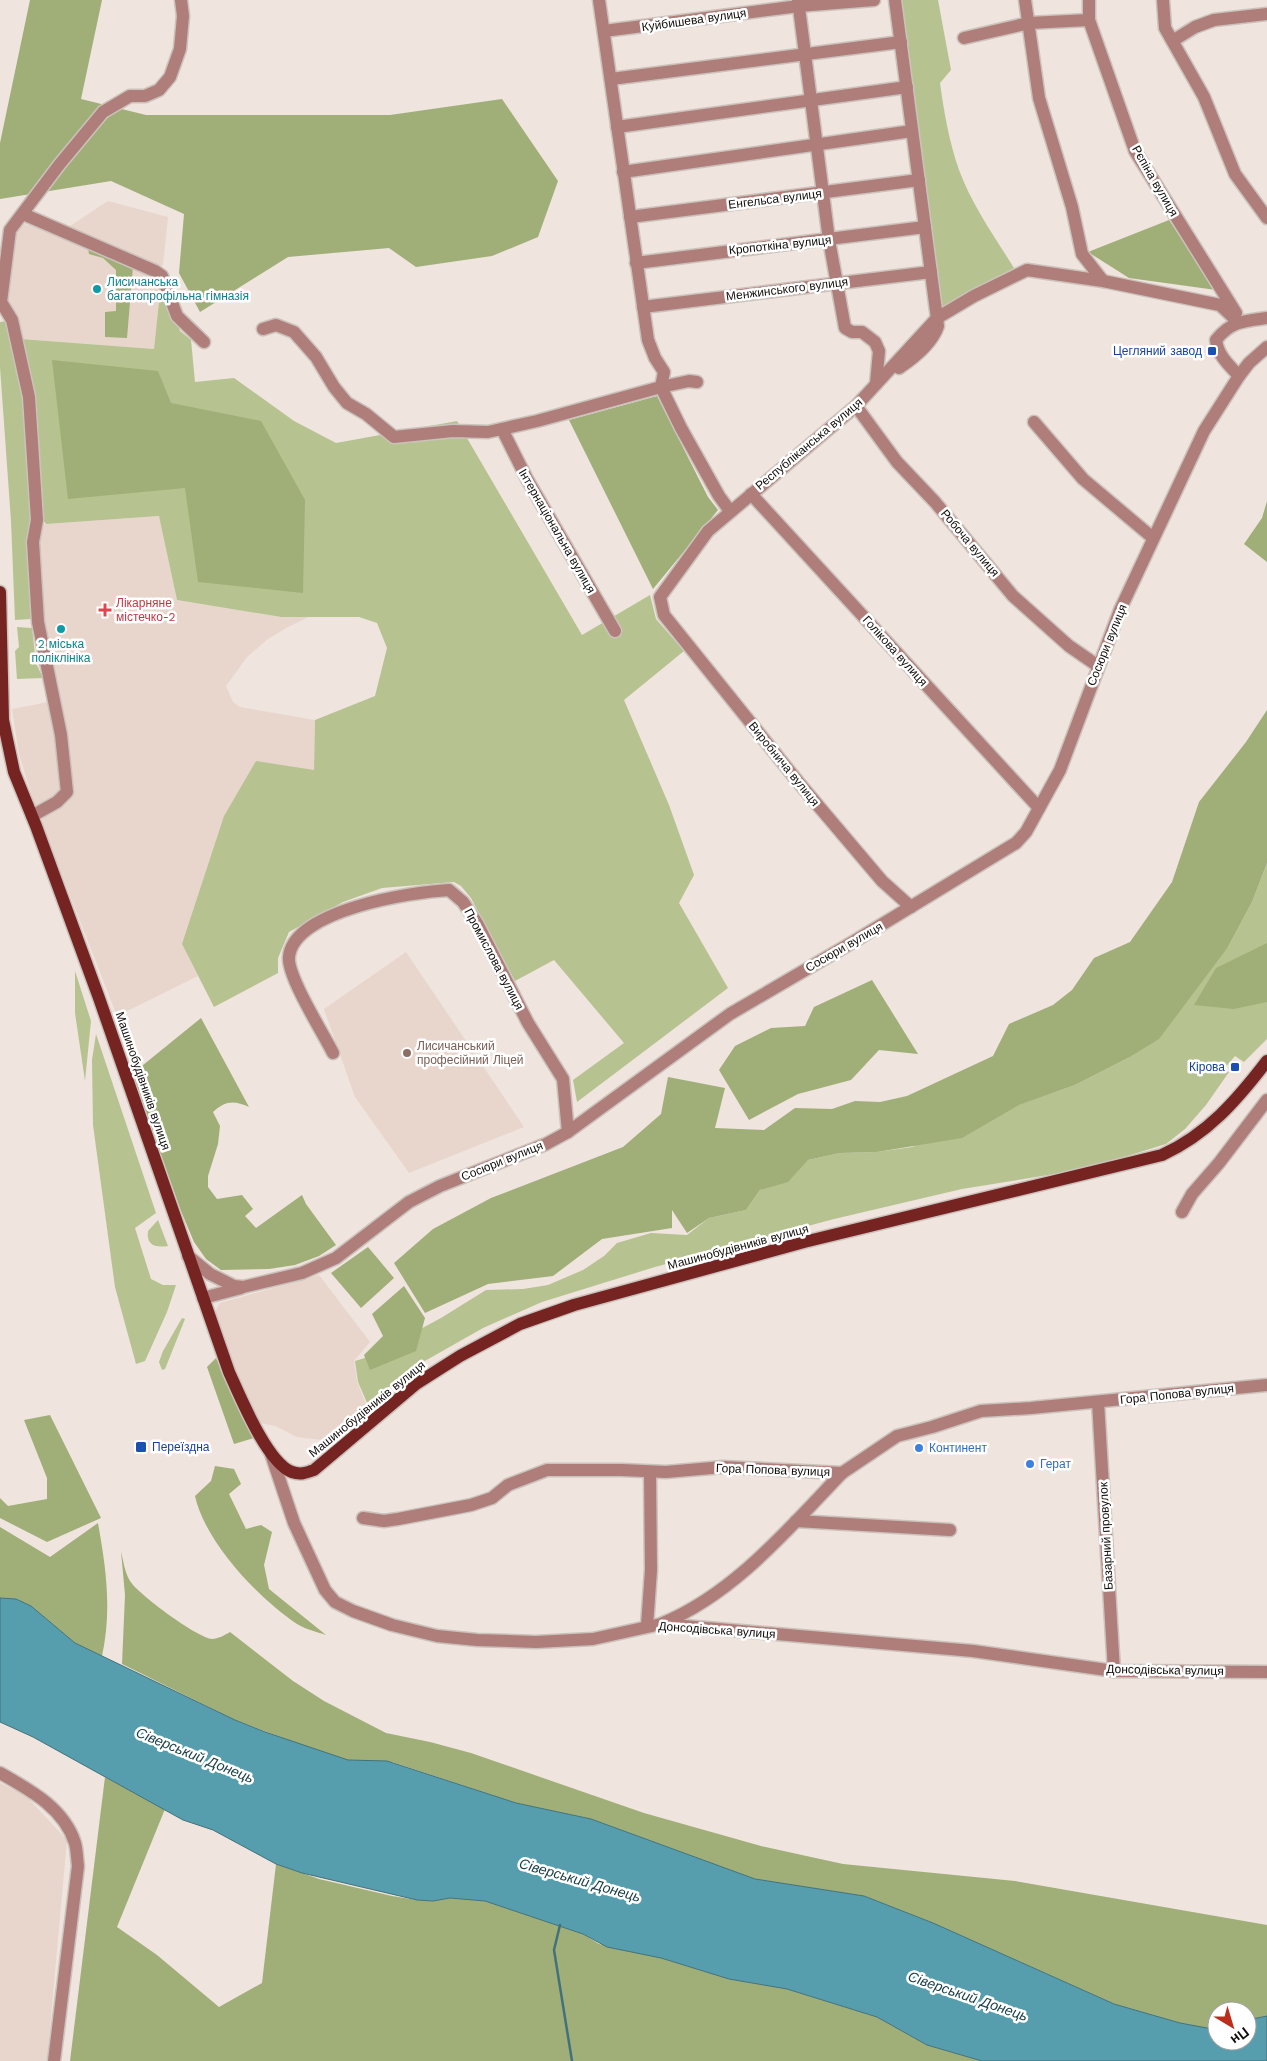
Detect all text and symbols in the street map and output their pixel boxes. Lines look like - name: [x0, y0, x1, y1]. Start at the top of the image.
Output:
- street label: Куйбишева вулиця: [641, 6, 747, 34]
- street label: Рєпіна вулиця: [1129, 143, 1181, 219]
- street label: Енгельса вулиця: [728, 186, 822, 212]
- street label: Кропоткіна вулиця: [728, 233, 832, 257]
- place label: Лисичанська багатопрофільна гімназія: [107, 275, 249, 303]
- street label: Менжинського вулиця: [725, 275, 849, 303]
- marker: Лисичанська багатопрофільна гімназія: [91, 283, 103, 295]
- place label: Цегляний завод: [1113, 344, 1202, 358]
- marker: Цегляний завод: [1206, 345, 1218, 357]
- street label: Республіканська вулиця: [753, 395, 865, 493]
- street label: Інтернаціональна вулиця: [516, 466, 598, 596]
- street label: Робоча вулиця: [938, 507, 1002, 579]
- place label: Лікарняне містечко-2: [116, 596, 176, 624]
- street label: Сосюри вулиця: [1084, 602, 1130, 688]
- marker: Лікарняне містечко-2: [98, 603, 112, 617]
- street label: Голікова вулиця: [860, 613, 930, 689]
- marker: 2 міська поліклініка: [55, 623, 67, 635]
- place label: 2 міська поліклініка: [31, 637, 91, 665]
- street label: Виробнича вулиця: [746, 719, 822, 809]
- street label: Промислова вулиця: [461, 906, 527, 1012]
- street label: Сосюри вулиця: [803, 919, 885, 975]
- street label: Машинобудівників вулиця: [113, 1010, 173, 1152]
- place label: Лисичанський професійний Ліцей: [417, 1039, 524, 1067]
- marker: Лисичанський професійний Ліцей: [401, 1047, 413, 1059]
- place label: Кірова: [1189, 1060, 1225, 1074]
- marker: Кірова: [1229, 1061, 1241, 1073]
- street label: Сосюри вулиця: [459, 1138, 545, 1184]
- street label: Машинобудівників вулиця: [666, 1221, 810, 1273]
- street label: Машинобудівників вулиця: [306, 1358, 428, 1460]
- street label: Гора Попова вулиця: [1119, 1381, 1235, 1407]
- marker: Переїздна: [134, 1440, 148, 1454]
- place label: Переїздна: [152, 1440, 210, 1454]
- place label: Континент: [929, 1441, 987, 1455]
- marker: Континент: [913, 1442, 925, 1454]
- place label: Герат: [1040, 1457, 1071, 1471]
- marker: Герат: [1024, 1458, 1036, 1470]
- street label: Гора Попова вулиця: [716, 1461, 830, 1479]
- street label: Базарний провулок: [1096, 1481, 1116, 1590]
- street label: Донсодівська вулиця: [658, 1619, 776, 1641]
- street label: Донсодівська вулиця: [1106, 1662, 1224, 1678]
- water label: Сіверський Донець: [134, 1724, 256, 1786]
- water label: Сіверський Донець: [517, 1855, 643, 1905]
- water label: Сіверський Донець: [906, 1968, 1030, 2024]
- north arrow: [1207, 2001, 1257, 2051]
- text: Пн: [1228, 2024, 1252, 2048]

